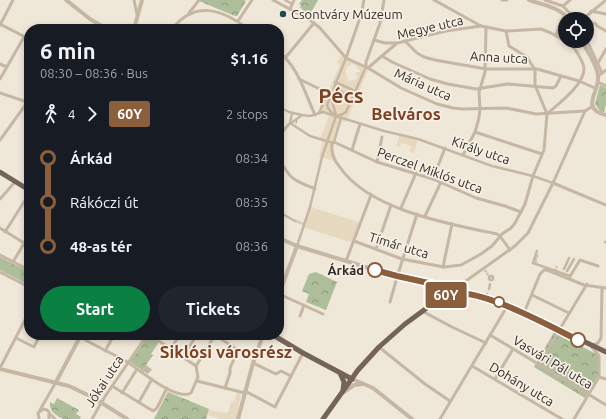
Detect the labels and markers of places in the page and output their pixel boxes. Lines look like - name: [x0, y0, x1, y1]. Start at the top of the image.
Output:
- place label: Csontváry Múzeum: [291, 7, 403, 21]
- marker: Csontváry Múzeum: [278, 9, 288, 19]
- place label: Árkád: [327, 262, 364, 277]
- marker: Árkád: [367, 262, 383, 278]
- unlabelled marker: [493, 296, 505, 308]
- unlabelled marker: [570, 332, 586, 348]

